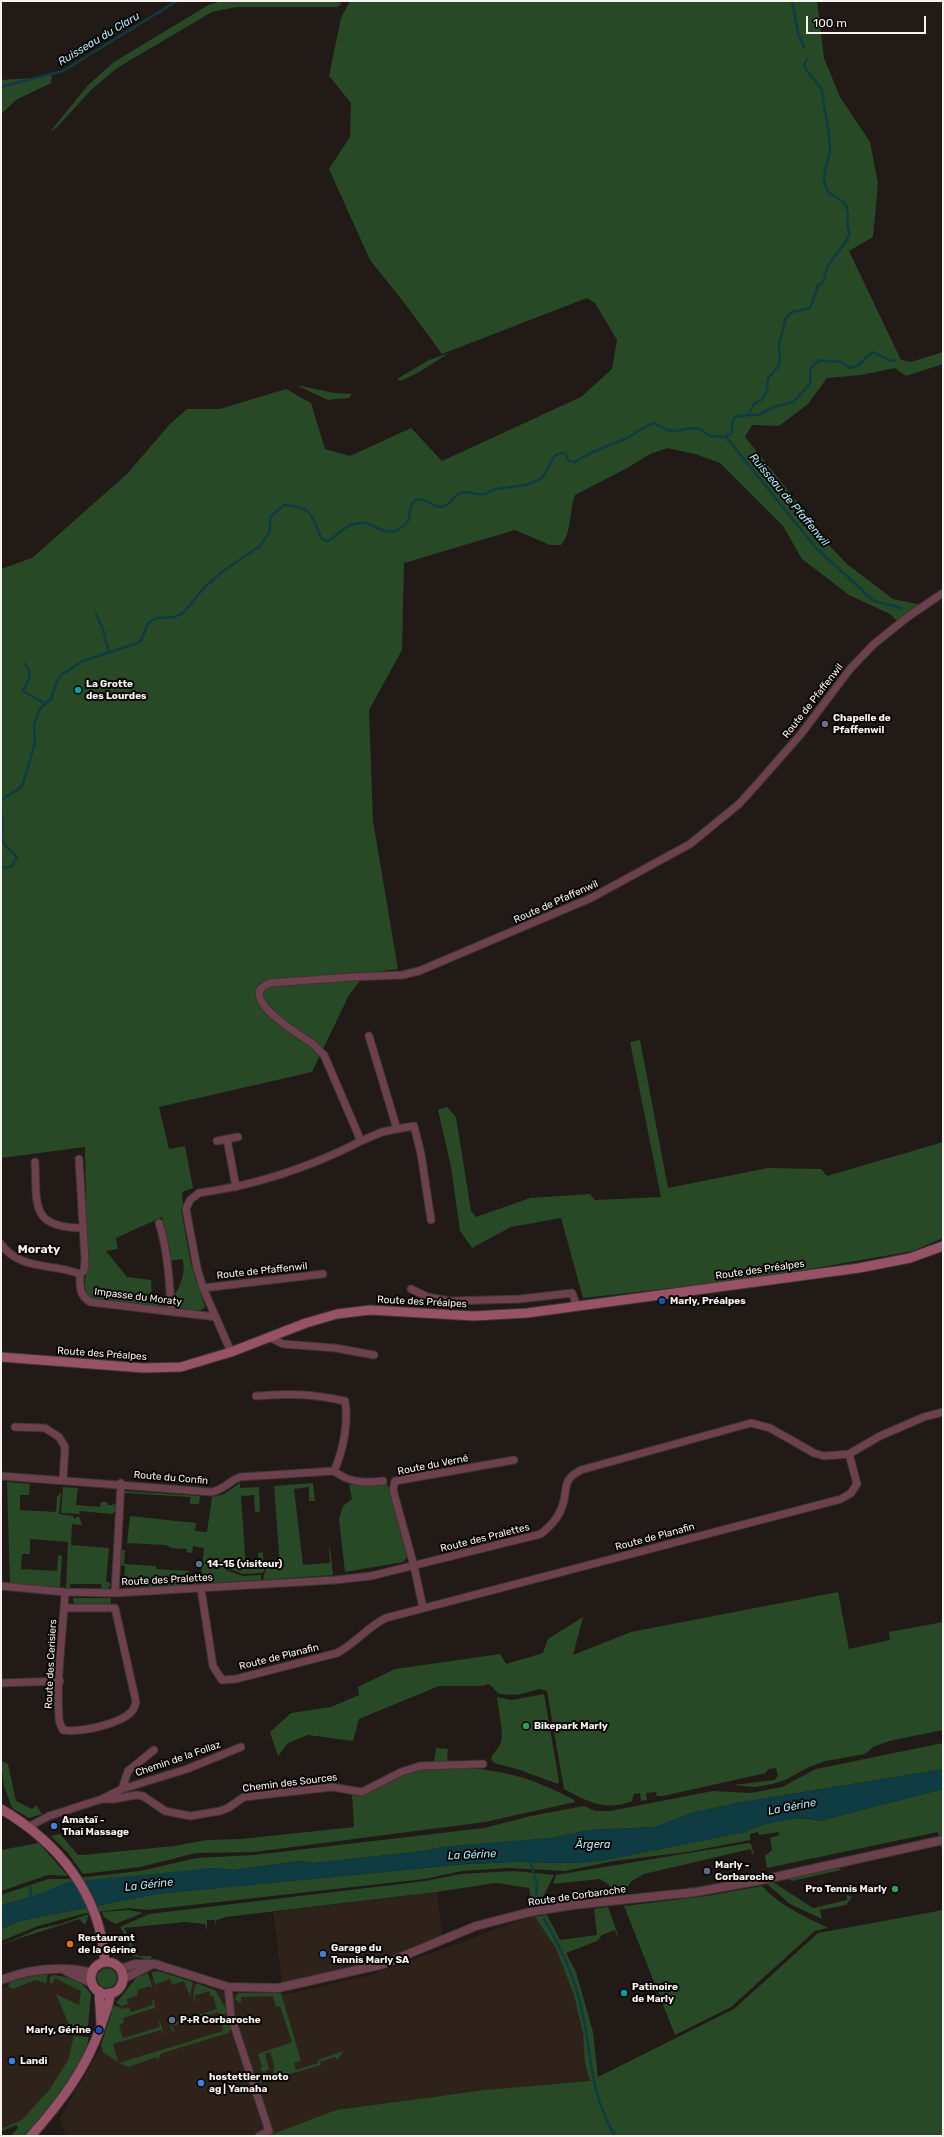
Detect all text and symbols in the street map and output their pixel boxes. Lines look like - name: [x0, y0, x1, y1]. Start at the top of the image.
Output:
- scale bar: [808, 8, 928, 34]
- water label: Ruisseau du Claru: [56, 9, 142, 69]
- text: 100 m: [813, 16, 847, 30]
- water label: Ruisseau de Pfaffenwil: [746, 451, 832, 549]
- street label: Route de Pfaffenwil: [780, 661, 846, 741]
- place label: La Grotte des Lourdes: [86, 678, 147, 702]
- marker: La Grotte des Lourdes: [73, 685, 83, 695]
- place label: Chapelle de Pfaffenwil: [833, 712, 891, 736]
- marker: Chapelle de Pfaffenwil: [820, 719, 830, 729]
- street label: Route de Pfaffenwil: [512, 878, 600, 926]
- district label: Moraty: [18, 1243, 60, 1257]
- street label: Route des Préalpes: [715, 1258, 805, 1282]
- street label: Route de Pfaffenwil: [216, 1260, 308, 1282]
- street label: Impasse du Moraty: [94, 1286, 182, 1308]
- street label: Route des Préalpes: [377, 1294, 467, 1310]
- place label: Marly, Préalpes: [670, 1295, 746, 1307]
- marker: Marly, Préalpes: [657, 1296, 667, 1306]
- street label: Route des Préalpes: [57, 1345, 147, 1363]
- street label: Route du Verné: [397, 1452, 469, 1478]
- street label: Route du Confin: [133, 1469, 209, 1487]
- street label: Route des Pralettes: [439, 1521, 531, 1555]
- street label: Route de Planafin: [614, 1521, 696, 1553]
- place label: 14-15 (visiteur): [207, 1558, 282, 1570]
- marker: 14-15 (visiteur): [194, 1559, 204, 1569]
- street label: Route des Pralettes: [121, 1572, 213, 1588]
- street label: Route des Cerisiers: [43, 1619, 59, 1709]
- street label: Route de Planafin: [238, 1641, 320, 1673]
- place label: Bikepark Marly: [534, 1720, 608, 1732]
- marker: Bikepark Marly: [521, 1721, 531, 1731]
- street label: Chemin de la Follaz: [134, 1739, 222, 1779]
- street label: Chemin des Sources: [242, 1771, 338, 1795]
- water label: La Gérine: [767, 1796, 817, 1818]
- place label: Amataï - Thai Massage: [62, 1814, 129, 1838]
- marker: Amataï - Thai Massage: [49, 1821, 59, 1831]
- water label: Ärgera: [576, 1838, 610, 1852]
- water label: La Gérine: [447, 1847, 497, 1863]
- place label: Marly - Corbaroche: [715, 1859, 774, 1882]
- marker: Marly - Corbaroche: [702, 1866, 712, 1876]
- water label: La Gérine: [124, 1875, 174, 1895]
- street label: Route de Corbaroche: [527, 1883, 627, 1909]
- place label: Pro Tennis Marly: [805, 1883, 887, 1895]
- marker: Pro Tennis Marly: [890, 1884, 900, 1894]
- place label: Restaurant de la Gérine: [78, 1932, 136, 1956]
- marker: Restaurant de la Gérine: [65, 1939, 75, 1949]
- place label: Garage du Tennis Marly SA: [331, 1942, 409, 1966]
- marker: Garage du Tennis Marly SA: [318, 1949, 328, 1959]
- place label: Patinoire de Marly: [632, 1981, 678, 2004]
- marker: Patinoire de Marly: [619, 1988, 629, 1998]
- place label: P+R Corbaroche: [180, 2014, 261, 2026]
- marker: P+R Corbaroche: [167, 2015, 177, 2025]
- place label: Marly, Gérine: [26, 2024, 91, 2036]
- marker: Marly, Gérine: [94, 2025, 104, 2035]
- place label: Landi: [20, 2055, 47, 2067]
- marker: Landi: [7, 2056, 17, 2066]
- place label: hostettler moto ag | Yamaha: [209, 2071, 289, 2094]
- marker: hostettler moto ag | Yamaha: [196, 2078, 206, 2088]

